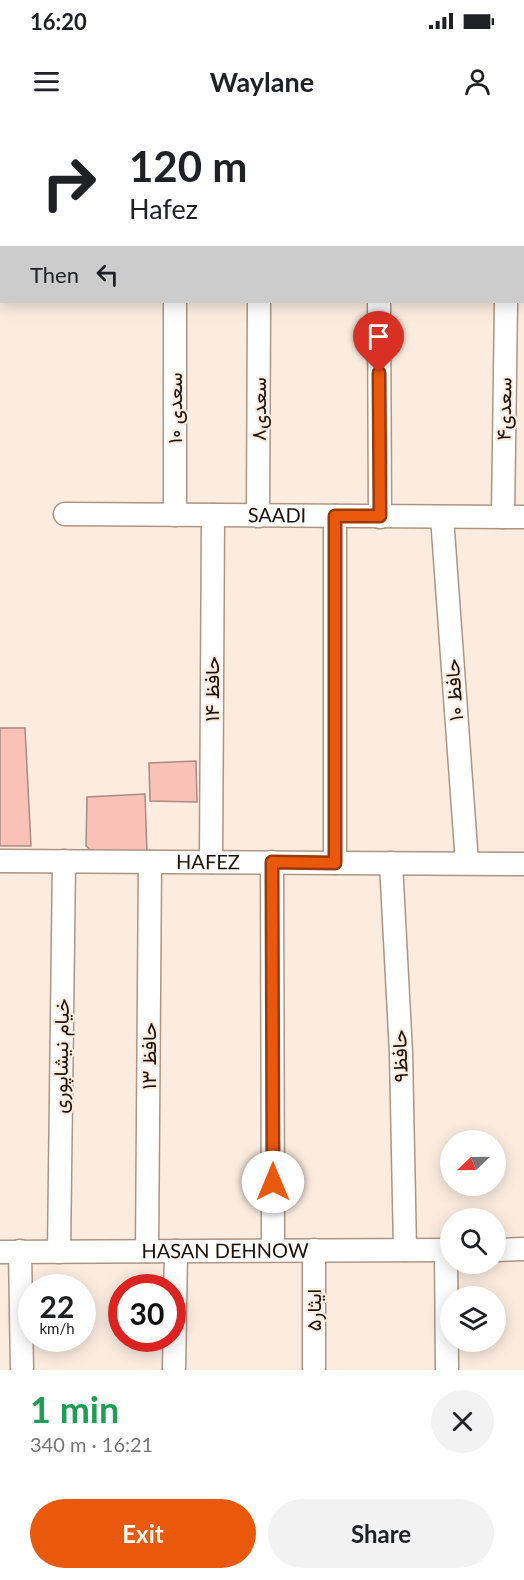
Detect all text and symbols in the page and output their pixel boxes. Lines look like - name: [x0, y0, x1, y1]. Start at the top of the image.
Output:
- text: 16:20: [30, 8, 87, 35]
- icon: menu: [30, 65, 63, 98]
- text: Waylane: [210, 65, 314, 98]
- icon: person: [461, 65, 494, 98]
- text: 120 m: [129, 141, 247, 191]
- icon: right: [30, 144, 108, 222]
- text: Hafez: [129, 192, 198, 225]
- icon: left: [91, 258, 124, 291]
- text: Then: [30, 261, 79, 288]
- pin: [353, 311, 404, 373]
- icon: arrive: [362, 320, 395, 353]
- street label: سعدی ۱۰: [162, 372, 187, 444]
- street label: سعدی۸: [246, 377, 271, 441]
- street label: سعدی۴: [490, 377, 517, 441]
- street label: SAADI: [248, 502, 306, 527]
- street label: حافظ ۱۴: [199, 656, 223, 722]
- street label: حافظ ۱۰: [439, 658, 467, 722]
- street label: HAFEZ: [176, 849, 240, 873]
- street label: خیام نیشاپوری: [47, 998, 76, 1114]
- street label: حافظ ۱۳: [136, 1022, 160, 1090]
- street label: حافظ۹: [386, 1029, 412, 1083]
- north arrow: [440, 1130, 506, 1196]
- map controls: [440, 1130, 506, 1352]
- position arrow: [241, 1150, 305, 1214]
- button: search: [440, 1208, 506, 1274]
- street label: HASAN DEHNOW: [141, 1238, 309, 1262]
- speed limit sign: 30: [108, 1274, 186, 1352]
- button: layers: [440, 1286, 506, 1352]
- text: 22: [40, 1288, 74, 1324]
- street label: ایثار۵: [301, 1289, 327, 1331]
- text: km/h: [39, 1319, 75, 1337]
- text: 1 min: [30, 1387, 119, 1431]
- button: close: [431, 1390, 494, 1453]
- text: 340 m · 16:21: [30, 1432, 153, 1456]
- button: Exit: [30, 1499, 256, 1568]
- button: Share: [268, 1499, 494, 1568]

